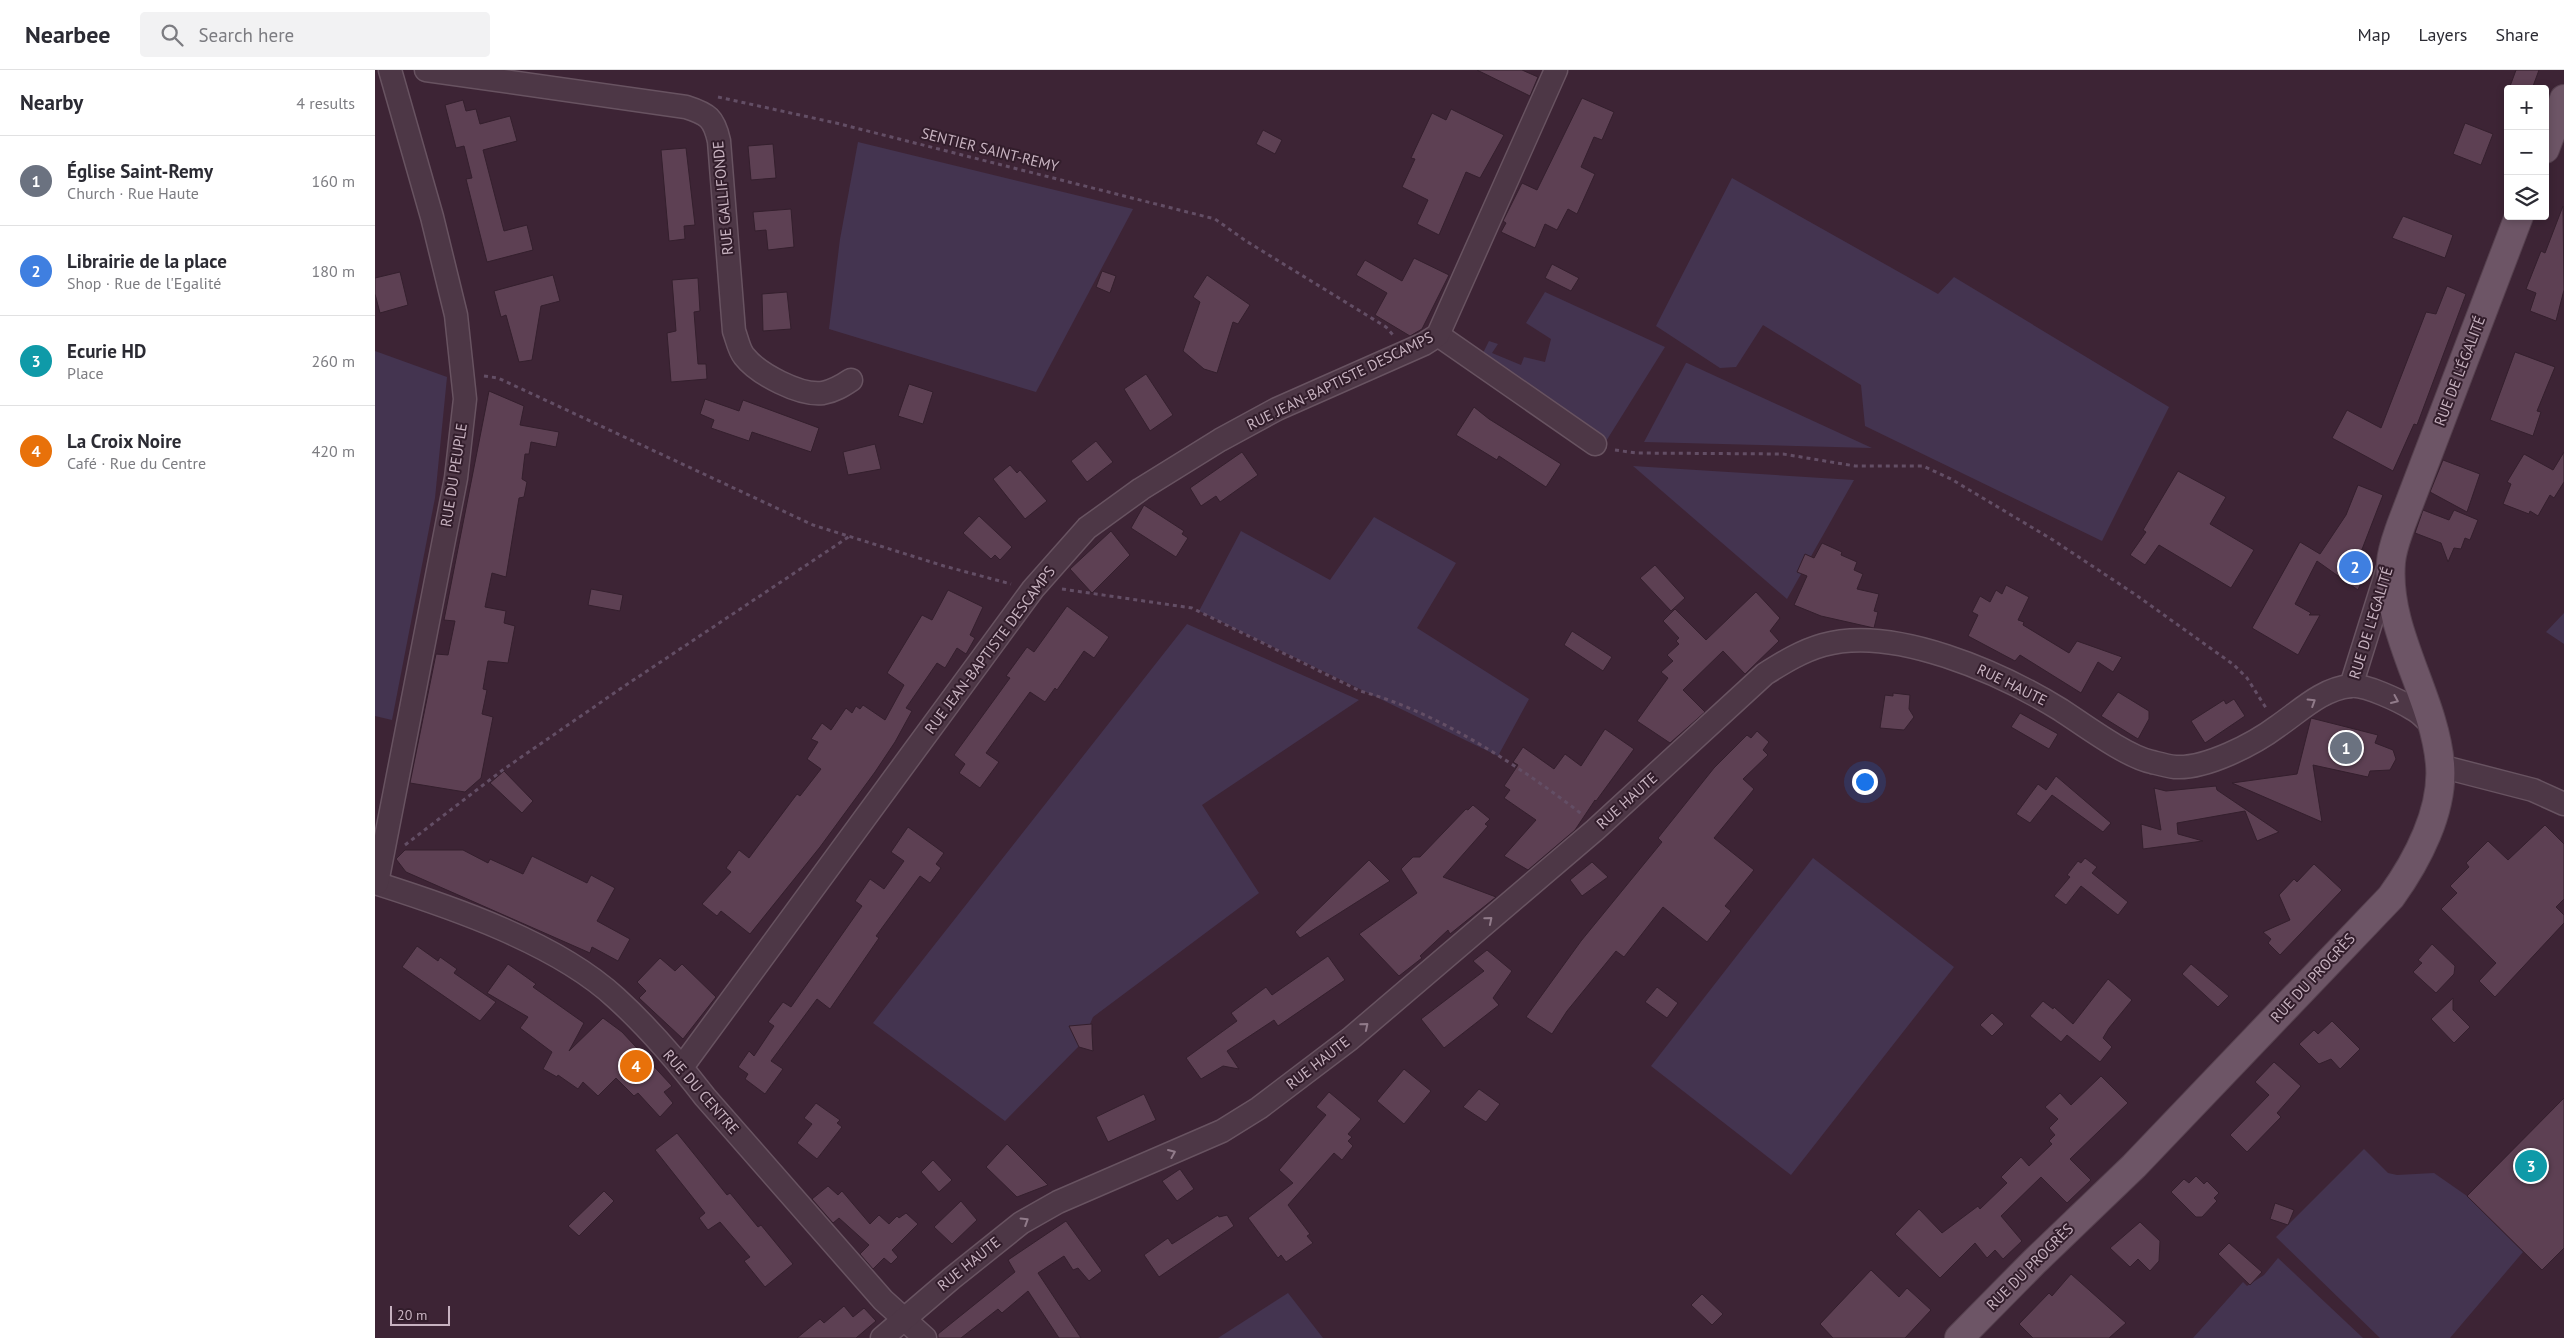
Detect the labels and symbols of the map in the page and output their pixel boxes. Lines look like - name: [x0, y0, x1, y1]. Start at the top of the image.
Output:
- street label: SENTIER SAINT-REMY: [920, 123, 1061, 176]
- street label: RUE GALLIFONDE: [708, 140, 737, 256]
- street label: RUE DE L'ÉGALITÉ: [2430, 313, 2489, 428]
- street label: RUE JEAN-BAPTISTE DESCAMPS: [1243, 327, 1436, 434]
- street label: RUE DU PEUPLE: [436, 422, 471, 528]
- pin: 2: [2339, 548, 2371, 586]
- street label: RUE JEAN-BAPTISTE DESCAMPS: [920, 562, 1059, 737]
- street label: RUE DE L'EGALITÉ: [2344, 564, 2397, 681]
- street label: RUE HAUTE: [1974, 659, 2050, 710]
- one-way arrow: [2390, 694, 2399, 705]
- one-way arrow: [2306, 699, 2315, 708]
- pin: 1: [2330, 729, 2362, 767]
- street label: RUE HAUTE: [1592, 768, 1661, 833]
- your location: [1852, 769, 1878, 795]
- one-way arrow: [1483, 918, 1492, 926]
- street label: RUE DU PROGRÈS: [2266, 929, 2359, 1026]
- one-way arrow: [1359, 1023, 1368, 1031]
- street label: RUE HAUTE: [1282, 1032, 1353, 1093]
- street label: RUE DU CENTRE: [659, 1045, 743, 1138]
- pin: 4: [620, 1047, 652, 1085]
- pin: 3: [2515, 1147, 2547, 1185]
- one-way arrow: [1167, 1148, 1176, 1159]
- one-way arrow: [1019, 1218, 1028, 1228]
- street label: RUE DU PROGRÈS: [1982, 1219, 2077, 1314]
- street label: RUE HAUTE: [933, 1232, 1004, 1295]
- scale bar: [390, 1303, 450, 1326]

